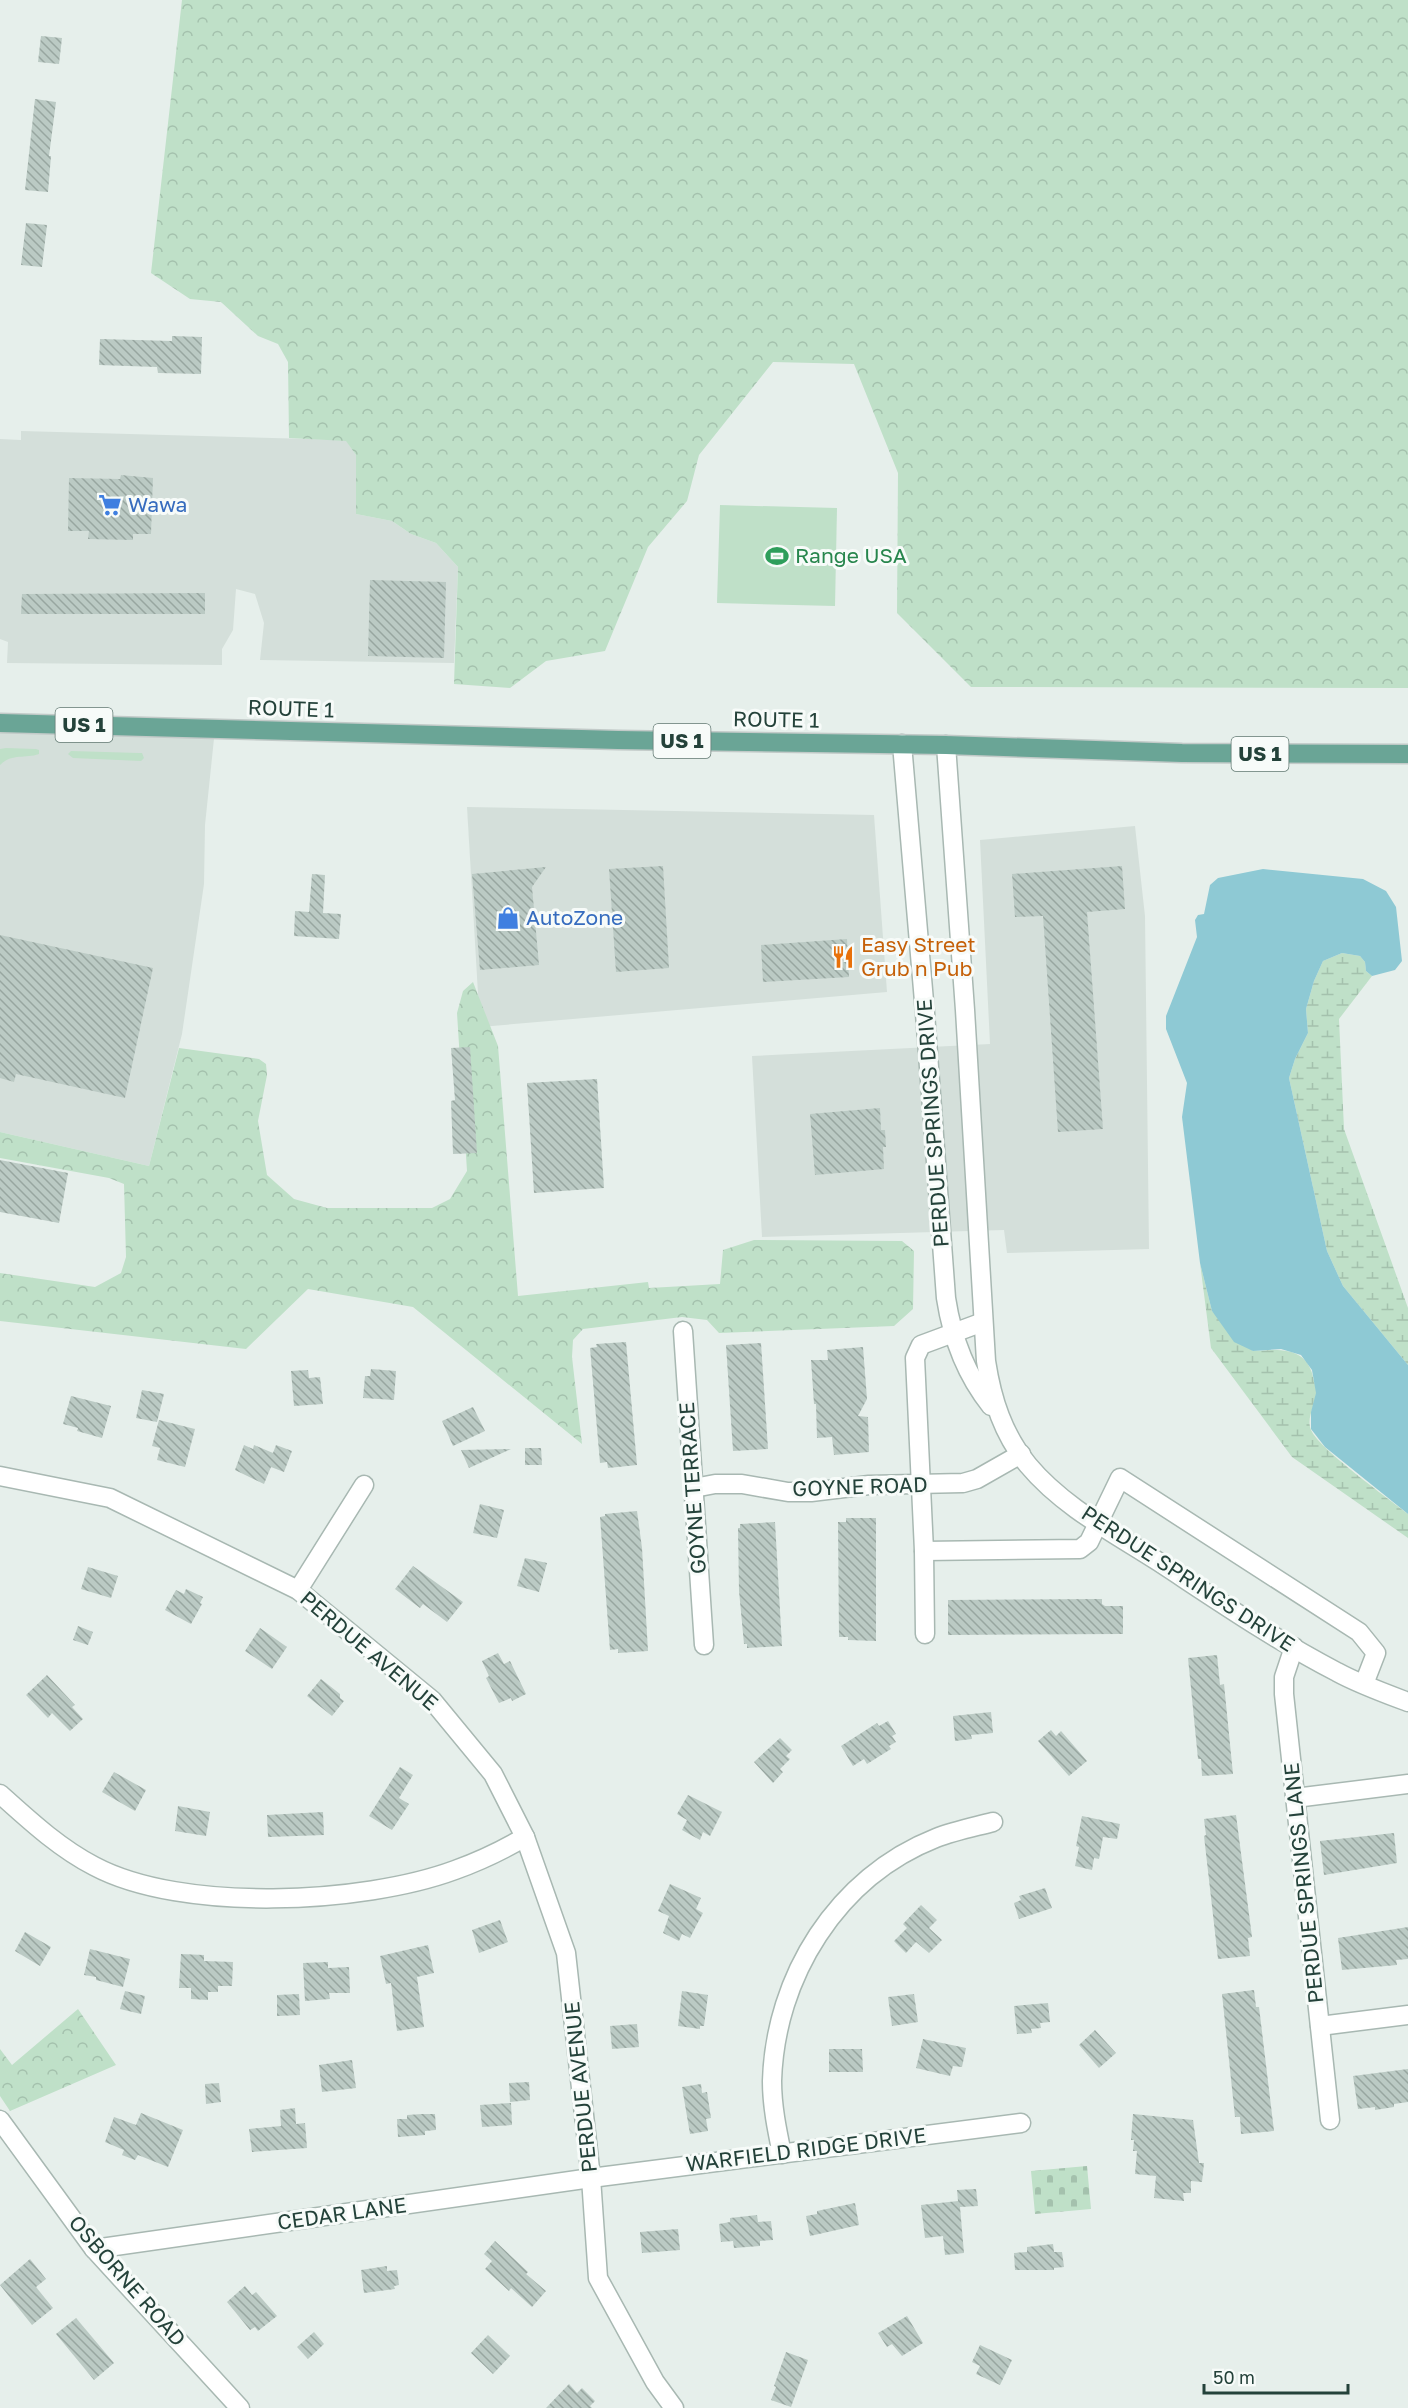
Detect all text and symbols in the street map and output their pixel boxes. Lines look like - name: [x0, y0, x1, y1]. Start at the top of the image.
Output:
- place label: Wawa: [128, 491, 187, 517]
- supermarket icon: Wawa: [97, 492, 123, 518]
- place label: Range USA: [795, 542, 907, 568]
- sports icon: Range USA: [764, 543, 790, 569]
- street label: ROUTE 1: [247, 694, 335, 723]
- street label: ROUTE 1: [733, 705, 819, 733]
- road number: US 1: [56, 708, 112, 742]
- road number: US 1: [654, 724, 710, 758]
- road number: US 1: [1232, 737, 1288, 771]
- place label: AutoZone: [526, 904, 623, 930]
- shop icon: AutoZone: [495, 905, 521, 931]
- place label: Easy Street Grub n Pub: [861, 931, 976, 981]
- restaurant icon: Easy Street Grub n Pub: [830, 944, 856, 970]
- street label: PERDUE SPRINGS DRIVE: [910, 998, 954, 1248]
- street label: GOYNE TERRACE: [673, 1401, 711, 1575]
- street label: GOYNE ROAD: [792, 1471, 928, 1501]
- street label: PERDUE SPRINGS DRIVE: [1077, 1499, 1300, 1657]
- street label: PERDUE AVENUE: [295, 1585, 444, 1716]
- street label: PERDUE SPRINGS LANE: [1277, 1761, 1329, 2005]
- street label: PERDUE AVENUE: [558, 2000, 602, 2174]
- street label: WARFIELD RIDGE DRIVE: [684, 2121, 928, 2177]
- street label: CEDAR LANE: [275, 2191, 408, 2235]
- street label: OSBORNE ROAD: [64, 2210, 192, 2351]
- scale bar: [1204, 2357, 1348, 2395]
- text: 50 m: [1213, 2366, 1255, 2388]

